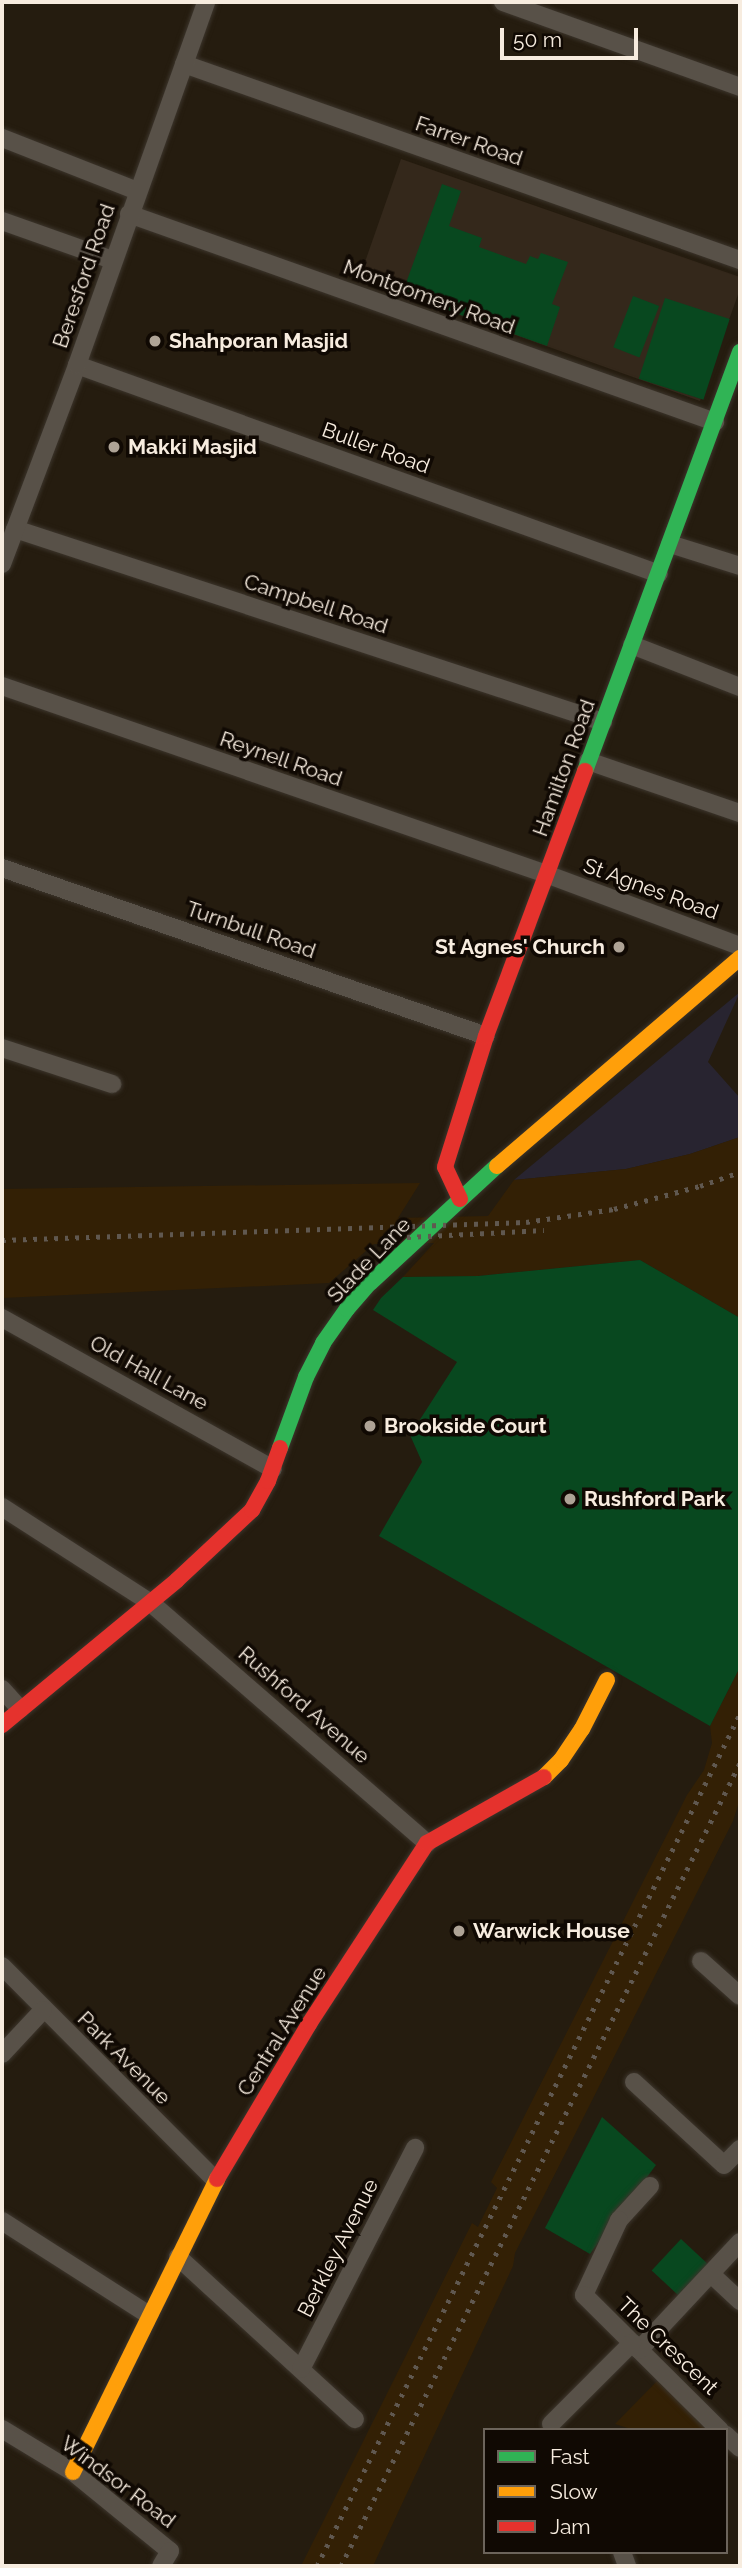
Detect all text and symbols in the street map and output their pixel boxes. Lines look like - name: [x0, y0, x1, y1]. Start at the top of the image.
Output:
- scale bar: [504, 14, 642, 58]
- text: 50 m: [513, 27, 562, 52]
- street label: Farrer Road: [412, 111, 526, 171]
- street label: Beresford Road: [48, 201, 120, 351]
- street label: Montgomery Road: [339, 254, 519, 340]
- place label: Shahporan Masjid: [169, 328, 348, 354]
- marker: Shahporan Masjid: [147, 333, 163, 349]
- street label: Buller Road: [318, 417, 434, 479]
- place label: Makki Masjid: [128, 434, 257, 460]
- marker: Makki Masjid: [106, 439, 122, 455]
- street label: Campbell Road: [241, 569, 391, 639]
- street label: Hamilton Road: [528, 696, 600, 840]
- street label: Reynell Road: [216, 726, 346, 792]
- street label: St Agnes Road: [580, 853, 722, 925]
- street label: Turnbull Road: [183, 896, 319, 964]
- place label: St Agnes' Church: [434, 934, 605, 960]
- marker: St Agnes' Church: [611, 939, 627, 955]
- street label: Slade Lane: [322, 1212, 416, 1308]
- street label: Old Hall Lane: [85, 1330, 213, 1416]
- place label: Brookside Court: [384, 1413, 547, 1439]
- marker: Brookside Court: [362, 1418, 378, 1434]
- place label: Rushford Park: [584, 1486, 726, 1512]
- marker: Rushford Park: [562, 1491, 578, 1507]
- street label: Rushford Avenue: [233, 1641, 375, 1769]
- place label: Warwick House: [473, 1918, 630, 1944]
- marker: Warwick House: [451, 1923, 467, 1939]
- street label: Central Avenue: [232, 1961, 332, 2101]
- street label: Park Avenue: [72, 2006, 176, 2110]
- street label: Berkley Avenue: [292, 2174, 384, 2322]
- street label: The Crescent: [613, 2292, 723, 2400]
- legend: [483, 2428, 728, 2554]
- street label: Windsor Road: [55, 2431, 181, 2533]
- text: Fast: [550, 2444, 590, 2469]
- text: Slow: [550, 2479, 598, 2504]
- text: Jam: [550, 2514, 591, 2539]

